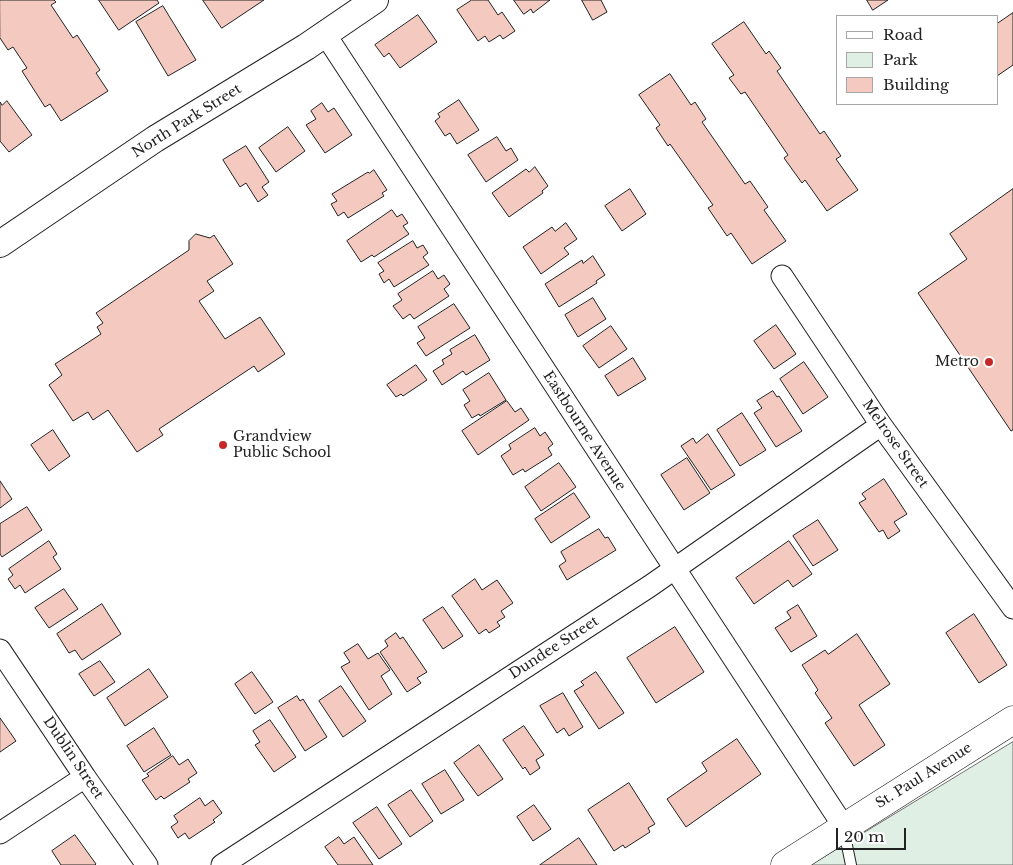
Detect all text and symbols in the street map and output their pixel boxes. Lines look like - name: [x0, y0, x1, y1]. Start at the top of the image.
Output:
- legend: [836, 15, 998, 105]
- text: Road: [883, 25, 923, 44]
- text: Park: [883, 50, 918, 69]
- text: Building: [883, 75, 949, 94]
- street label: North Park Street: [129, 81, 245, 161]
- place label: Metro: [935, 354, 979, 370]
- marker: Metro: [983, 356, 995, 368]
- street label: Eastbourne Avenue: [539, 368, 629, 494]
- street label: Melrose Street: [858, 397, 932, 491]
- place label: Grandview Public School: [233, 429, 331, 462]
- marker: Grandview Public School: [217, 439, 229, 451]
- street label: Dundee Street: [506, 613, 602, 683]
- street label: Dublin Street: [39, 714, 107, 802]
- street label: St. Paul Avenue: [873, 740, 975, 812]
- scale bar: [838, 818, 908, 850]
- text: 20 m: [844, 827, 884, 846]

